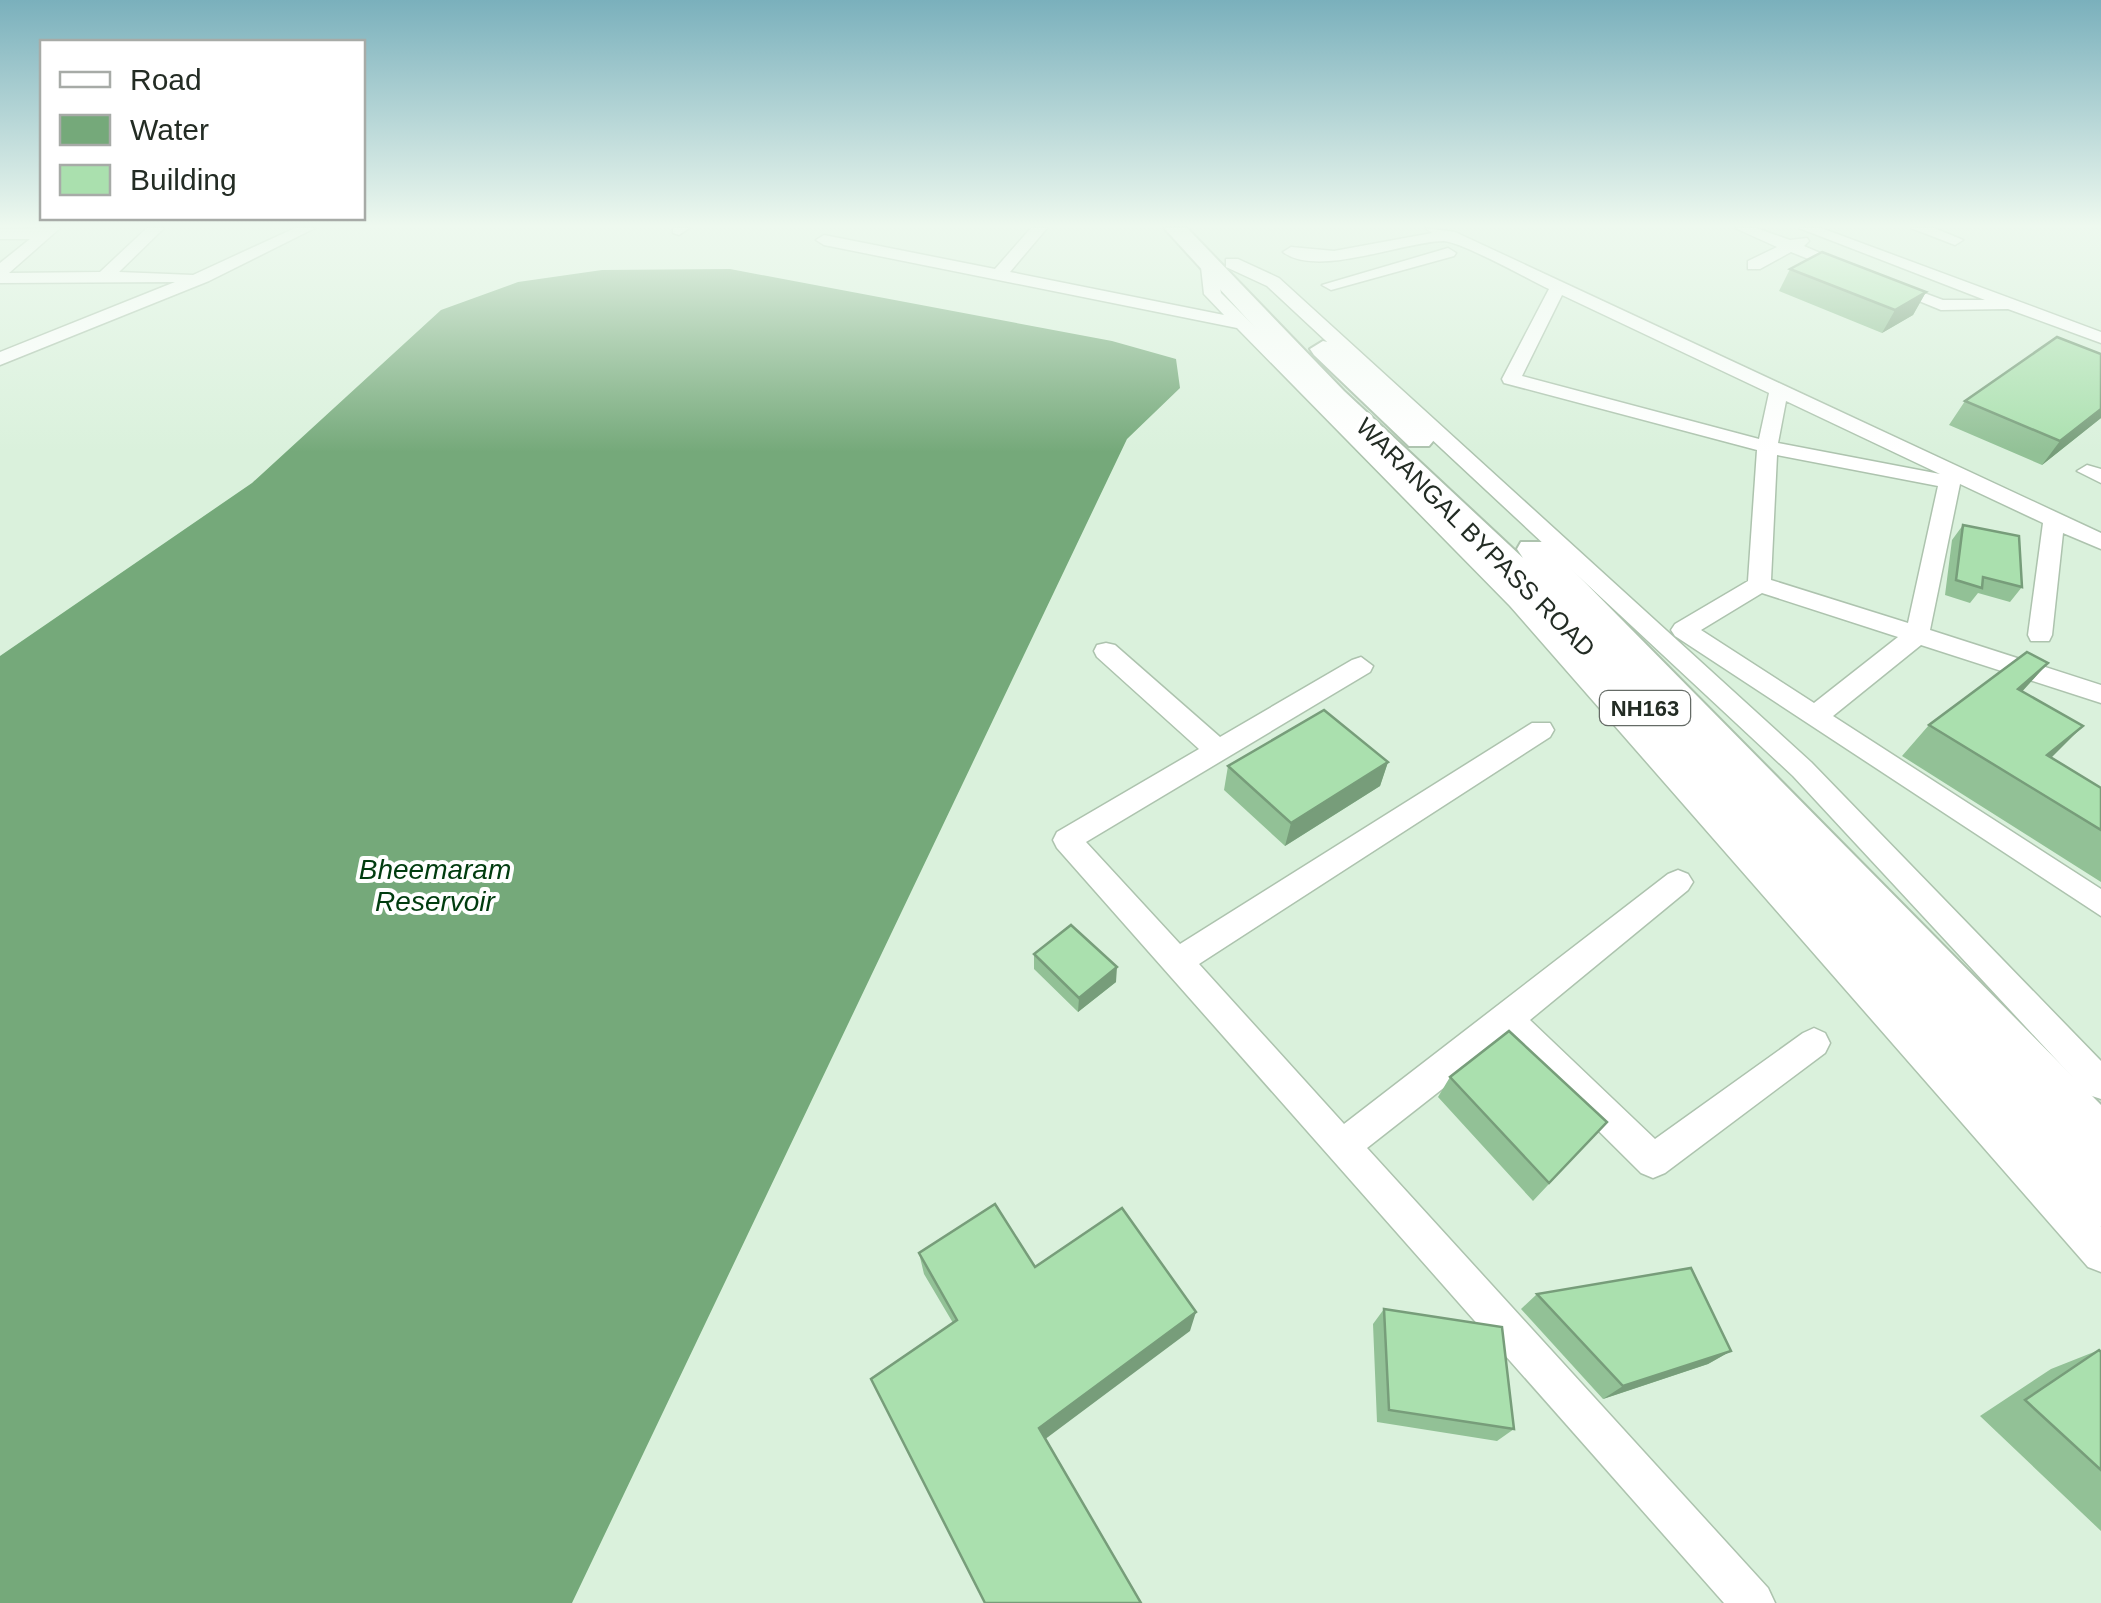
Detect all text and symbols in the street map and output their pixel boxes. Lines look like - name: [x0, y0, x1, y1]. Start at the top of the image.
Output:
- legend: [40, 40, 365, 220]
- text: Road: [130, 63, 202, 96]
- text: Water: [130, 113, 209, 146]
- text: Building: [130, 163, 237, 196]
- street label: WARANGAL BYPASS ROAD: [1351, 412, 1601, 662]
- road number: NH163: [1600, 691, 1690, 725]
- water label: Bheemaram Reservoir: [359, 854, 511, 917]

